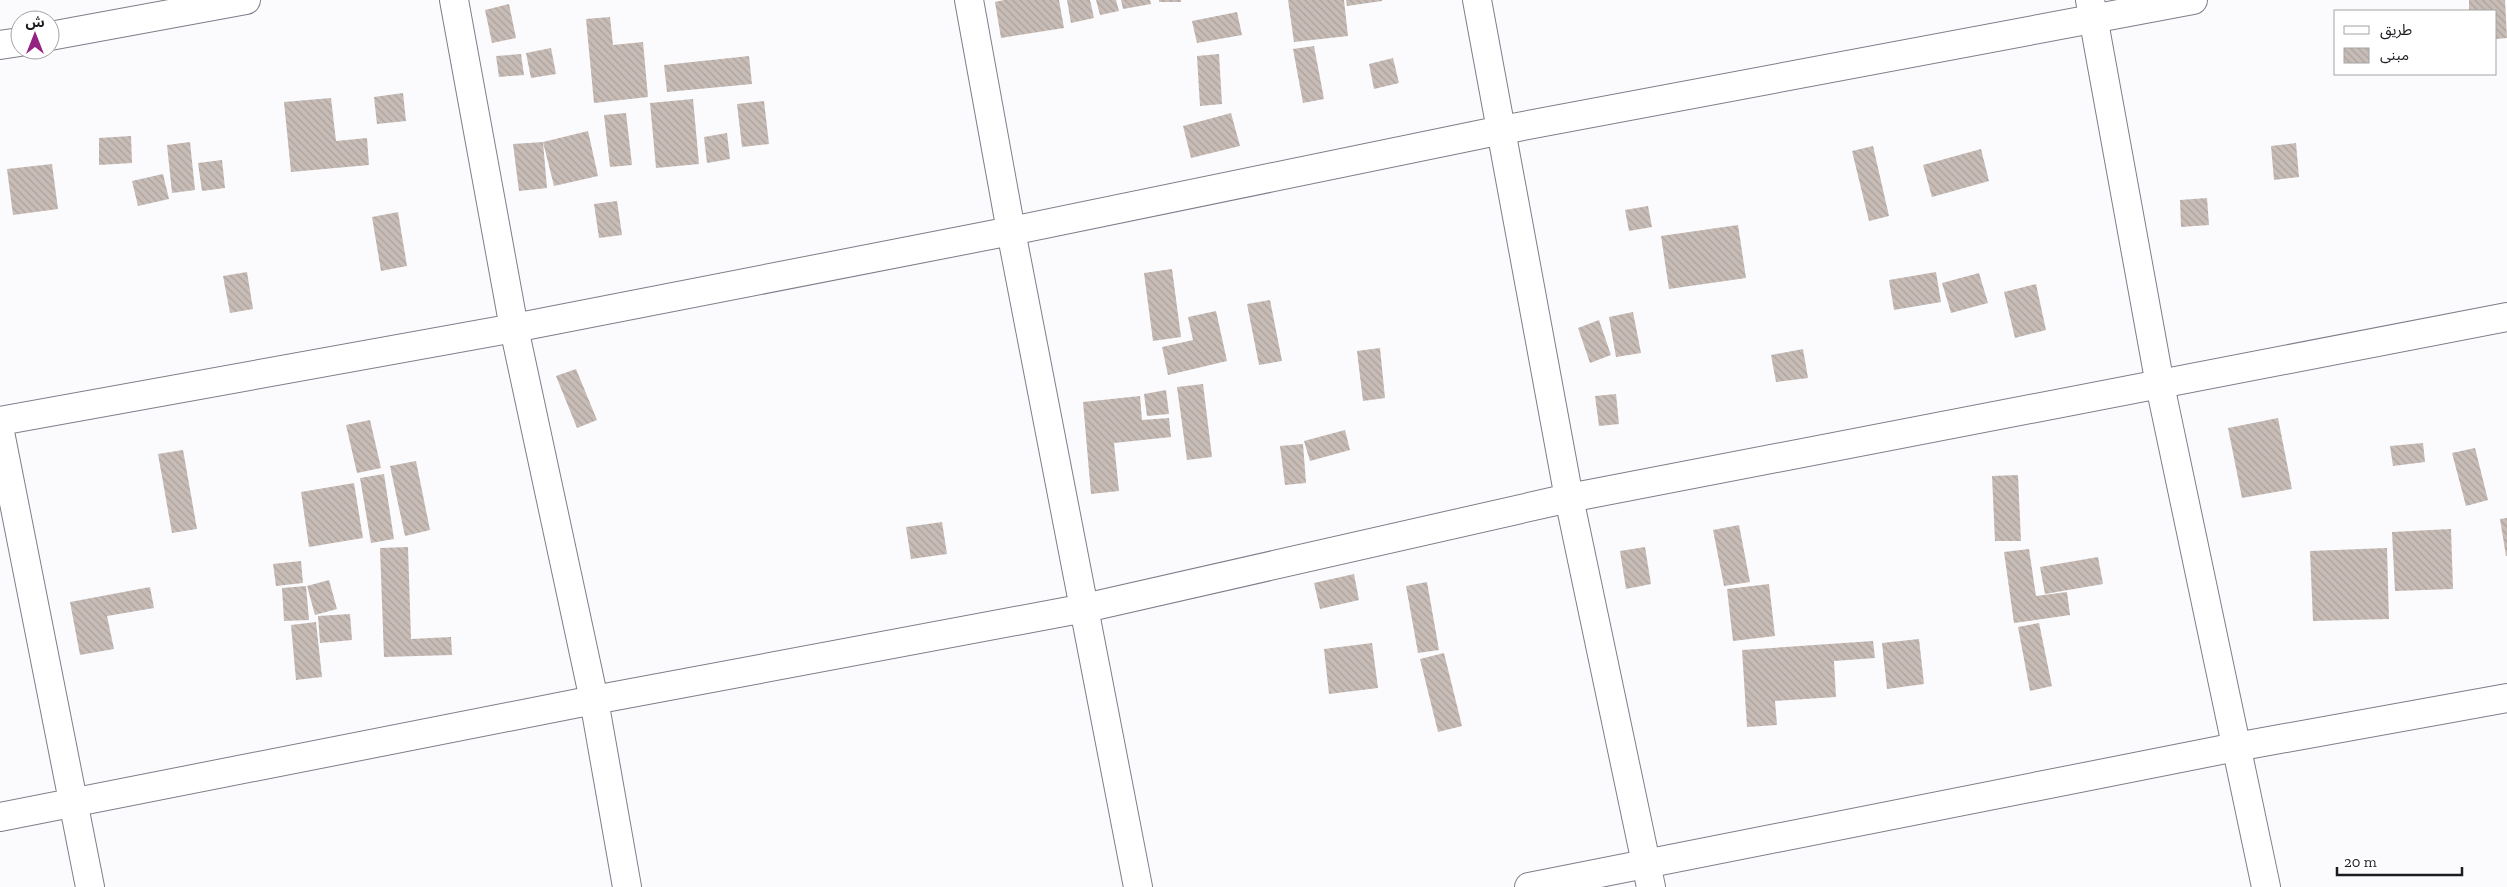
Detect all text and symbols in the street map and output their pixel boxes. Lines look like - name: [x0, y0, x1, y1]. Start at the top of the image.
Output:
- north arrow: [10, 10, 60, 60]
- legend: [2334, 10, 2497, 75]
- text: ش: [25, 14, 45, 31]
- text: طريق: [2380, 21, 2412, 40]
- text: مبنى: [2380, 46, 2409, 64]
- scale bar: [2337, 844, 2462, 876]
- text: 20 m: [2344, 853, 2377, 871]

